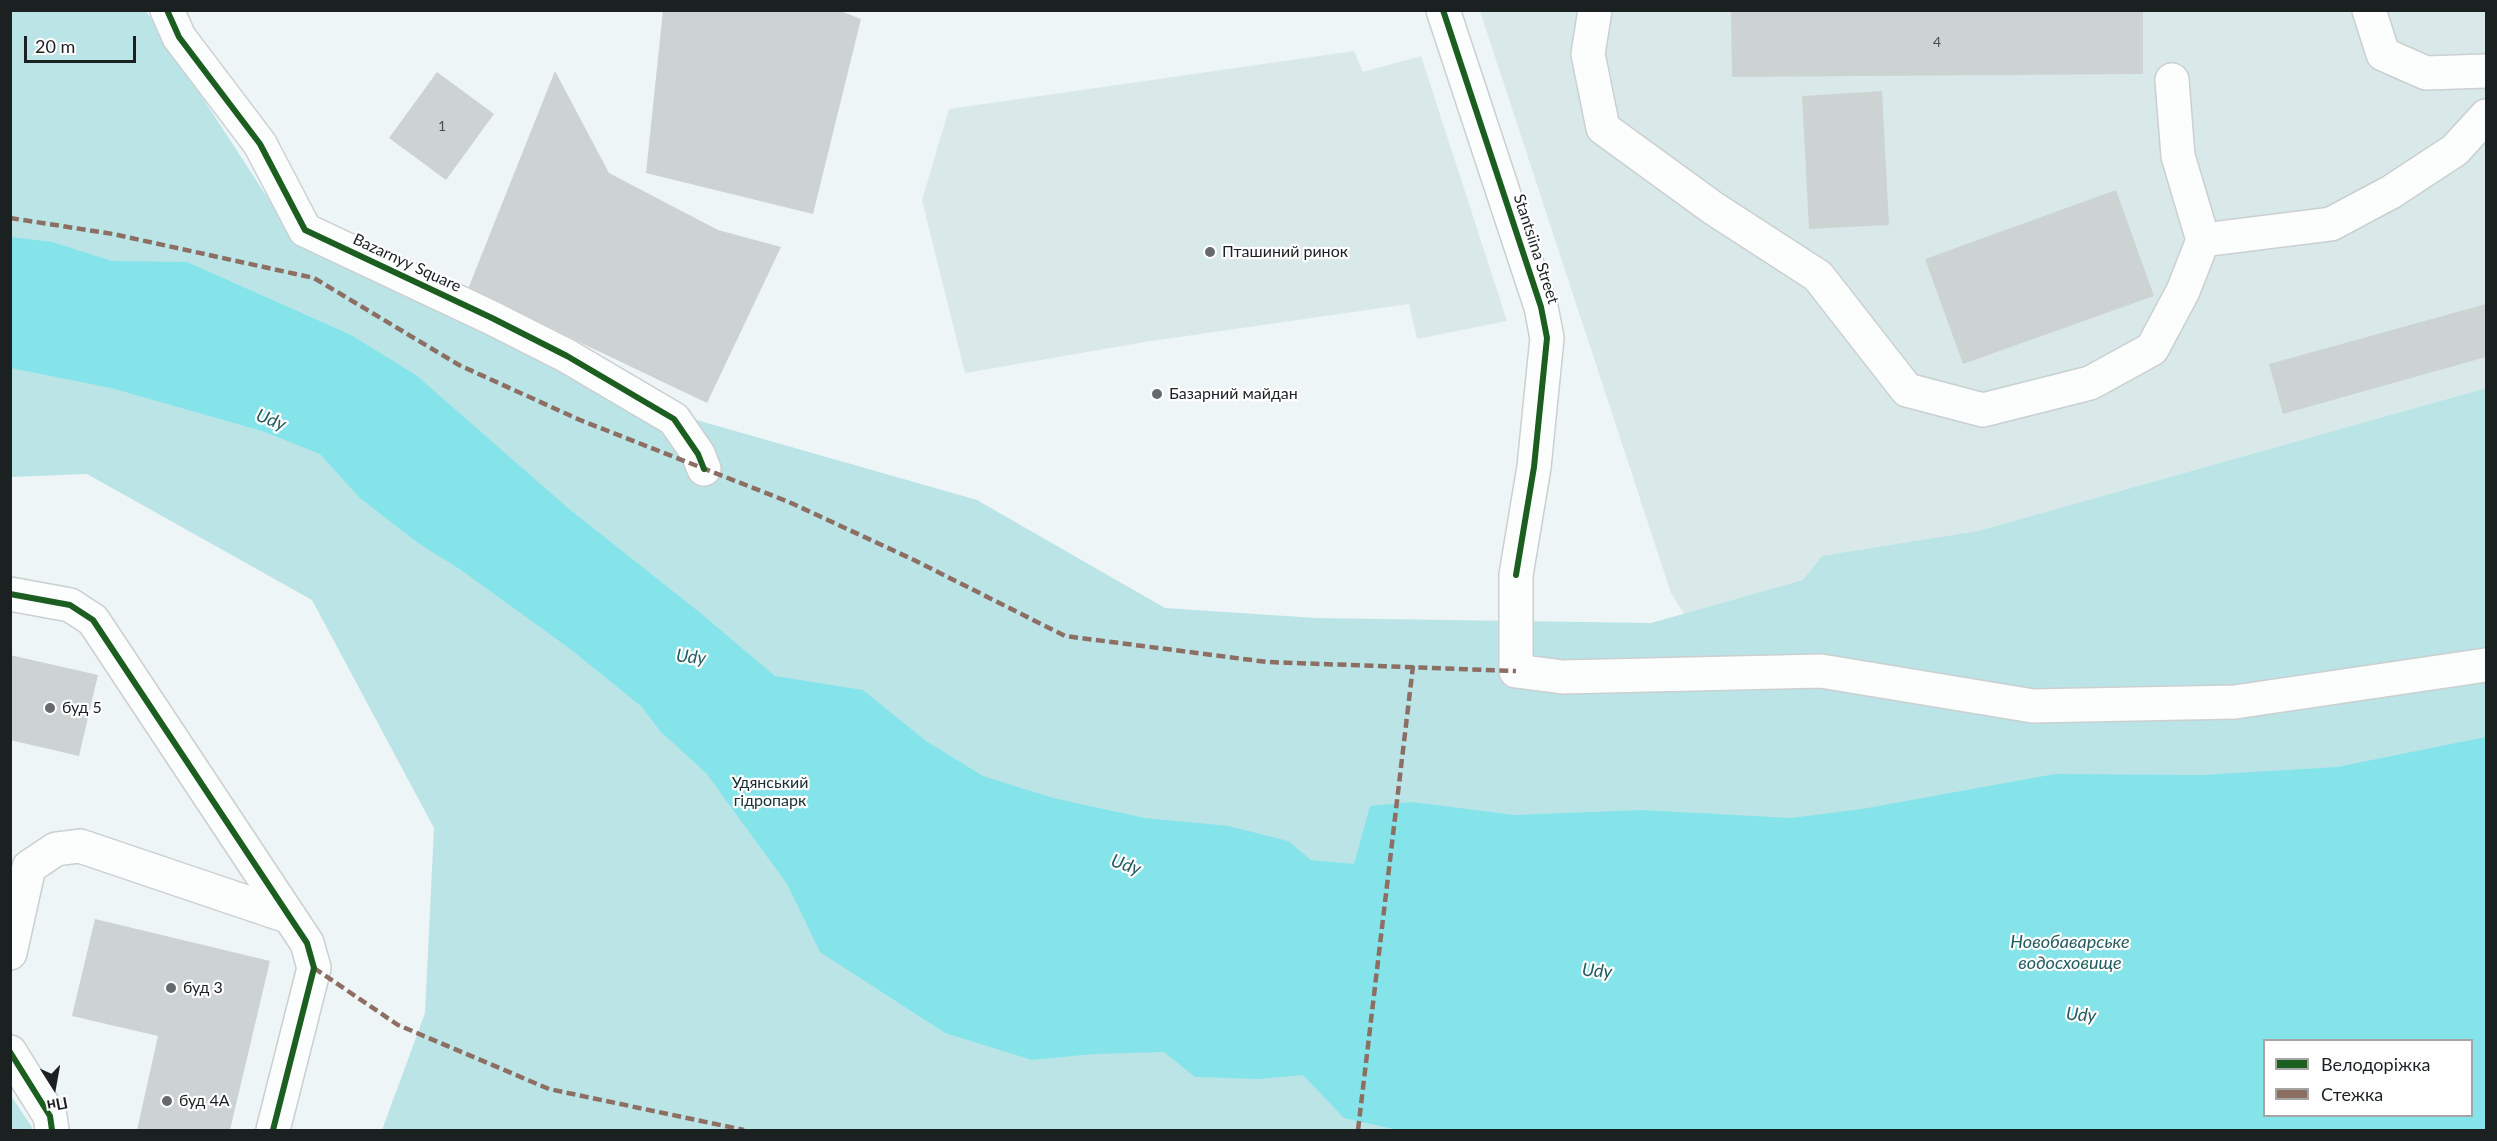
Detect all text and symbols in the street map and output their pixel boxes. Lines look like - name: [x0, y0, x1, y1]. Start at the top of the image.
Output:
- scale bar: [27, 24, 140, 62]
- house number: 4: [1933, 34, 1941, 50]
- text: 20 m: [35, 35, 75, 57]
- house number: 1: [438, 118, 446, 134]
- street label: Stantsiina Street: [1509, 192, 1563, 306]
- street label: Bazarnyy Square: [350, 230, 464, 296]
- place label: Пташиний ринок: [1222, 242, 1348, 262]
- marker: Пташиний ринок: [1203, 245, 1217, 259]
- place label: Базарний майдан: [1169, 384, 1298, 404]
- marker: Базарний майдан: [1150, 387, 1164, 401]
- water label: Udy: [253, 405, 289, 435]
- water label: Udy: [675, 645, 707, 669]
- place label: буд 5: [62, 698, 102, 718]
- marker: буд 5: [43, 701, 57, 715]
- park label: Удянський гідропарк: [732, 773, 808, 811]
- water label: Udy: [1108, 850, 1144, 880]
- water label: Новобаварське водосховище: [2010, 931, 2130, 974]
- water label: Udy: [1581, 959, 1613, 983]
- place label: буд 3: [183, 978, 223, 998]
- marker: буд 3: [164, 981, 178, 995]
- water label: Udy: [2065, 1003, 2097, 1027]
- legend: [2263, 1039, 2473, 1117]
- text: Велодоріжка: [2321, 1053, 2430, 1075]
- north arrow: [24, 1057, 84, 1117]
- text: Стежка: [2321, 1083, 2383, 1105]
- place label: буд 4А: [179, 1091, 230, 1111]
- text: Пн: [45, 1094, 70, 1116]
- marker: буд 4А: [160, 1094, 174, 1108]

